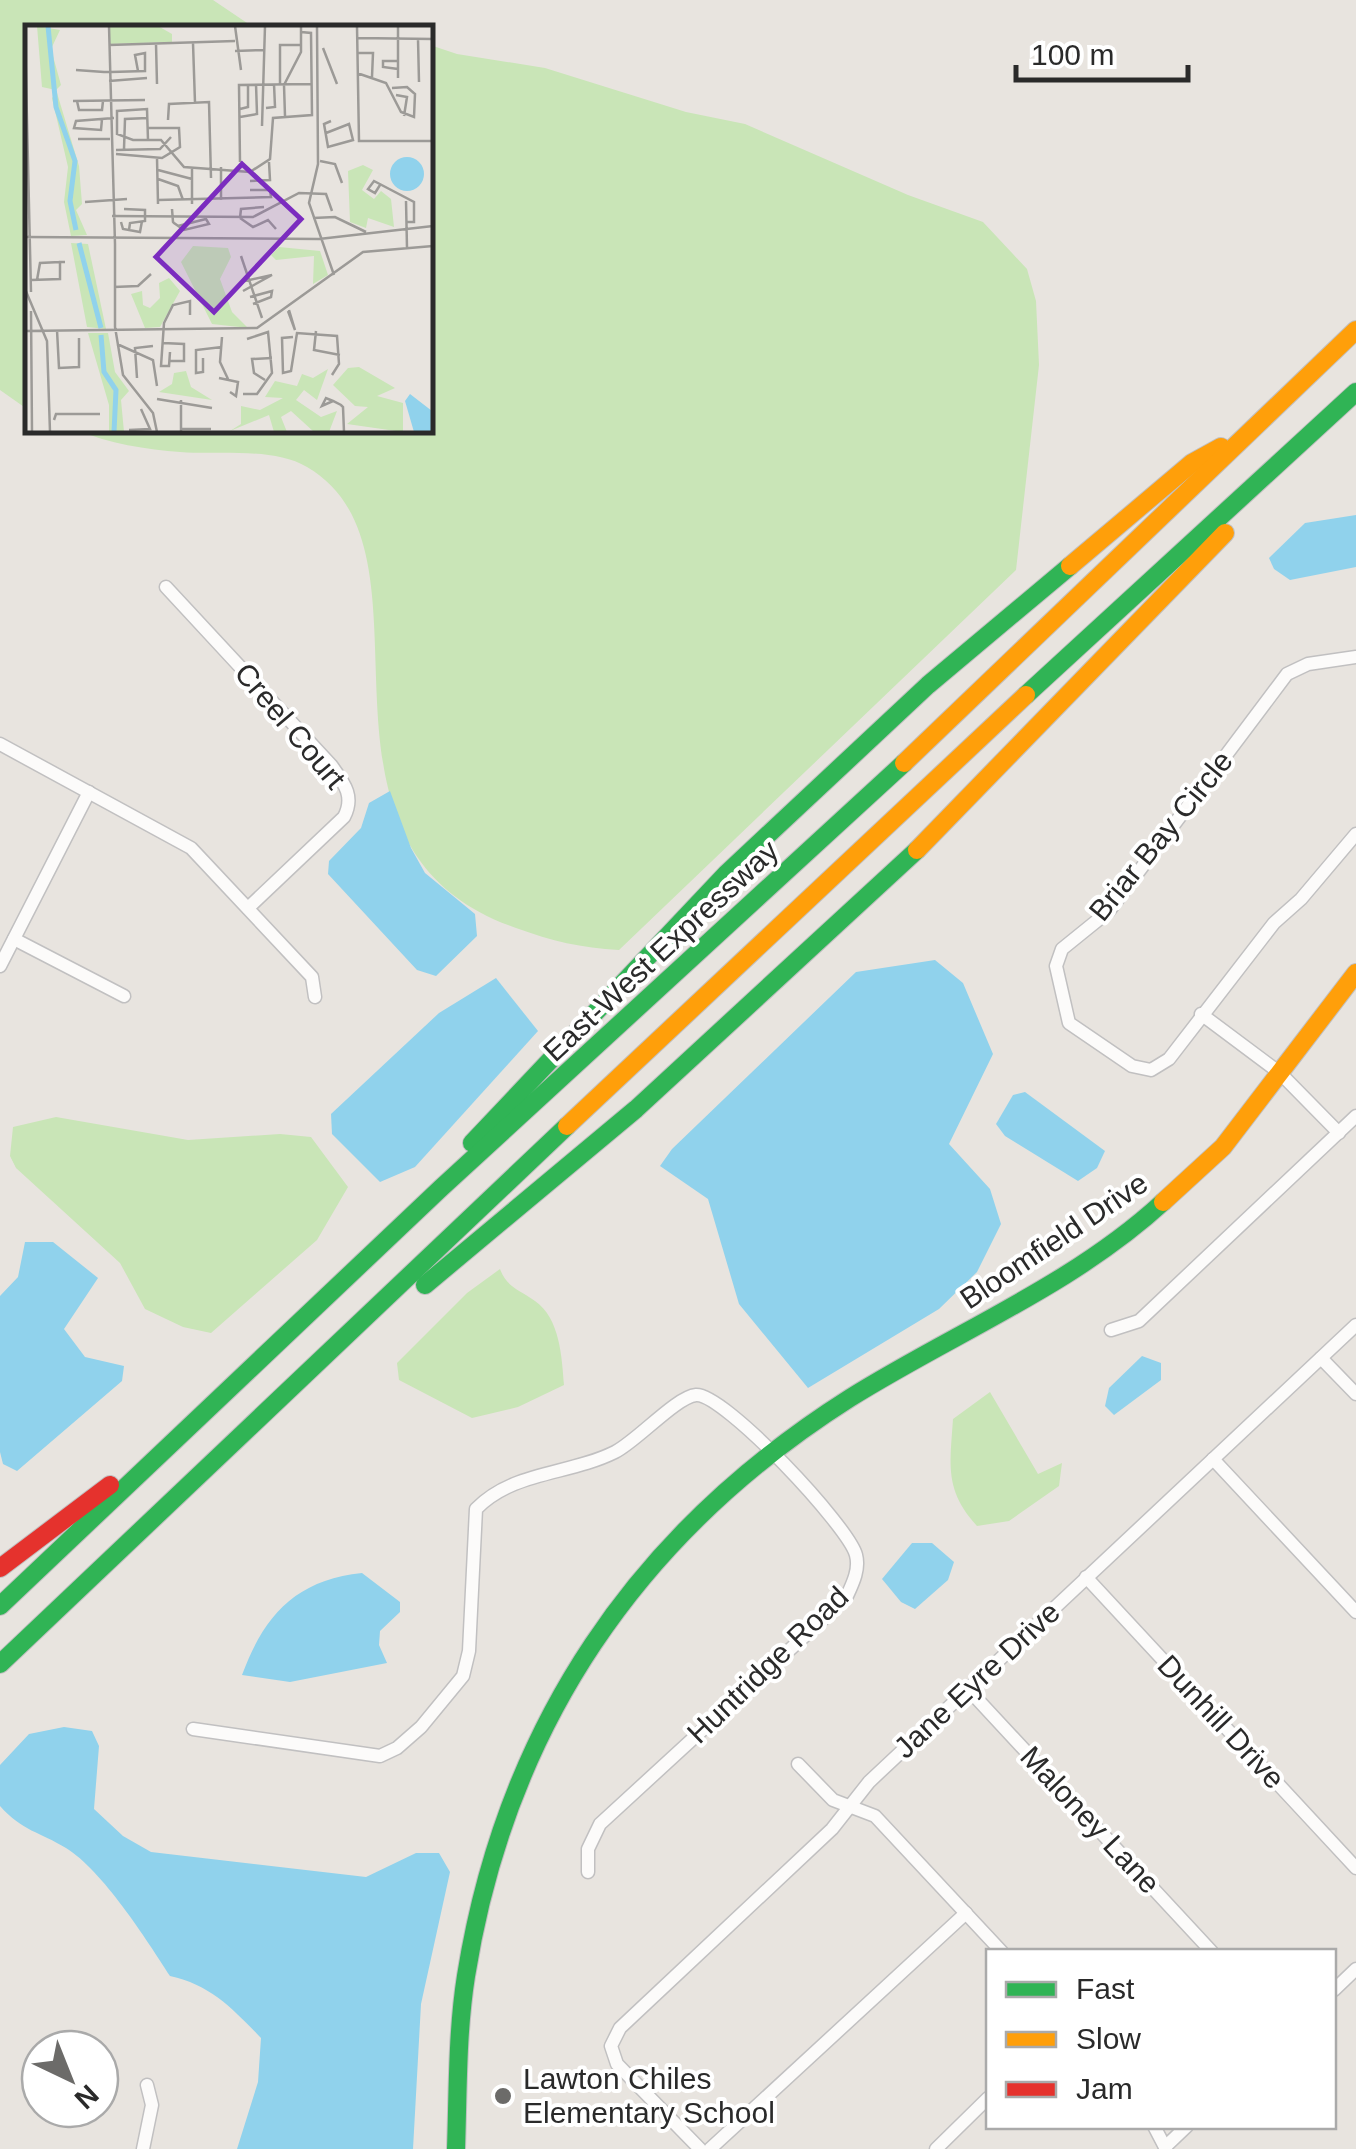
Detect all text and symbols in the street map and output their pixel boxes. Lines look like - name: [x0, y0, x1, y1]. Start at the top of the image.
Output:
- scale bar: [1016, 20, 1188, 82]
- inset map: [25, 25, 432, 432]
- text: 100 m: [1031, 38, 1114, 71]
- street label: Creel Court: [228, 656, 353, 796]
- street label: Briar Bay Circle: [1082, 744, 1239, 927]
- street label: East-West Expressway: [537, 834, 784, 1068]
- street label: Bloomfield Drive: [954, 1166, 1153, 1315]
- street label: Huntridge Road: [681, 1580, 855, 1749]
- street label: Jane Eyre Drive: [887, 1595, 1066, 1764]
- street label: Dunhill Drive: [1151, 1648, 1291, 1795]
- street label: Maloney Lane: [1014, 1739, 1167, 1900]
- legend: [986, 1949, 1336, 2129]
- text: Fast: [1076, 1972, 1135, 2005]
- text: Slow: [1076, 2022, 1141, 2055]
- north arrow: [20, 2029, 120, 2129]
- place label: Lawton Chiles Elementary School: [523, 2062, 775, 2129]
- text: Jam: [1076, 2072, 1133, 2105]
- text: N: [69, 2079, 105, 2115]
- marker: Lawton Chiles Elementary School: [492, 2085, 514, 2107]

